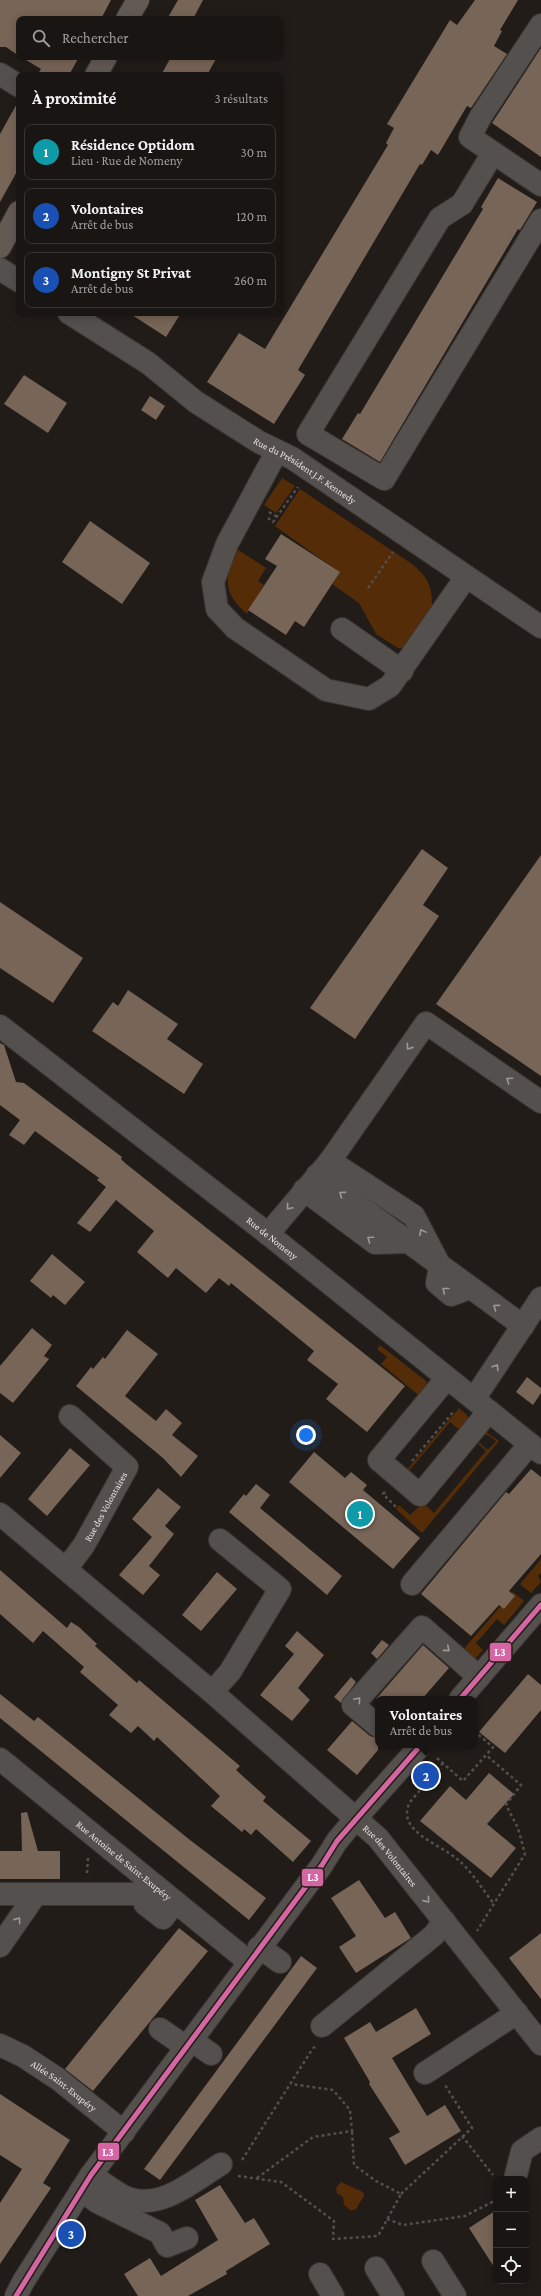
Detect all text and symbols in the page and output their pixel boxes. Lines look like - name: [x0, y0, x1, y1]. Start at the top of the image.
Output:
- search box: [16, 16, 284, 60]
- icon: search: [30, 27, 52, 49]
- text: Rechercher: [62, 30, 129, 46]
- text: À proximité: [32, 89, 116, 108]
- text: 3 résultats: [214, 91, 268, 106]
- text: Résidence Optidom: [71, 137, 195, 153]
- text: 1: [44, 145, 48, 160]
- text: 30 m: [241, 145, 267, 160]
- text: Lieu · Rue de Nomeny: [71, 153, 183, 168]
- text: Volontaires: [71, 201, 143, 217]
- text: 2: [43, 209, 49, 224]
- text: 120 m: [236, 209, 267, 224]
- text: Arrêt de bus: [71, 217, 133, 232]
- text: Montigny St Privat: [71, 265, 191, 281]
- text: 3: [43, 273, 49, 288]
- text: 260 m: [234, 273, 267, 288]
- text: Arrêt de bus: [71, 281, 133, 296]
- street label: Rue du Président J.F. Kennedy: [251, 435, 358, 506]
- one-way arrow: [406, 1043, 414, 1050]
- one-way arrow: [506, 1077, 513, 1085]
- one-way arrow: [340, 1192, 347, 1199]
- one-way arrow: [287, 1202, 294, 1210]
- street label: Rue de Nomeny: [244, 1214, 300, 1262]
- one-way arrow: [419, 1229, 427, 1236]
- one-way arrow: [367, 1237, 374, 1244]
- one-way arrow: [443, 1287, 450, 1294]
- one-way arrow: [494, 1305, 501, 1312]
- one-way arrow: [491, 1364, 498, 1371]
- your location: [296, 1425, 316, 1445]
- street label: Rue des Volontaires: [82, 1470, 129, 1544]
- pin: 1: [347, 1499, 373, 1529]
- line badge: L3: [489, 1642, 512, 1662]
- one-way arrow: [442, 1644, 449, 1651]
- text: L3: [494, 1646, 506, 1658]
- popup: [375, 1696, 477, 1748]
- one-way arrow: [353, 1697, 360, 1705]
- text: Volontaires: [390, 1707, 462, 1723]
- text: Arrêt de bus: [390, 1723, 452, 1738]
- pin: 2: [413, 1761, 439, 1791]
- street label: Rue Antoine de Saint-Exupéry: [74, 1819, 174, 1903]
- street label: Rue des Volontaires: [361, 1822, 419, 1889]
- line badge: L3: [301, 1868, 324, 1887]
- text: L3: [307, 1871, 319, 1883]
- one-way arrow: [422, 1896, 429, 1903]
- one-way arrow: [13, 1917, 20, 1924]
- street label: Allée Saint-Exupéry: [29, 2058, 99, 2114]
- line badge: L3: [97, 2142, 120, 2161]
- text: L3: [102, 2146, 114, 2158]
- map controls: [493, 2176, 529, 2284]
- button: +: [493, 2176, 529, 2212]
- button: −: [493, 2212, 529, 2248]
- pin: 3: [58, 2219, 84, 2249]
- button: locate: [493, 2248, 529, 2284]

